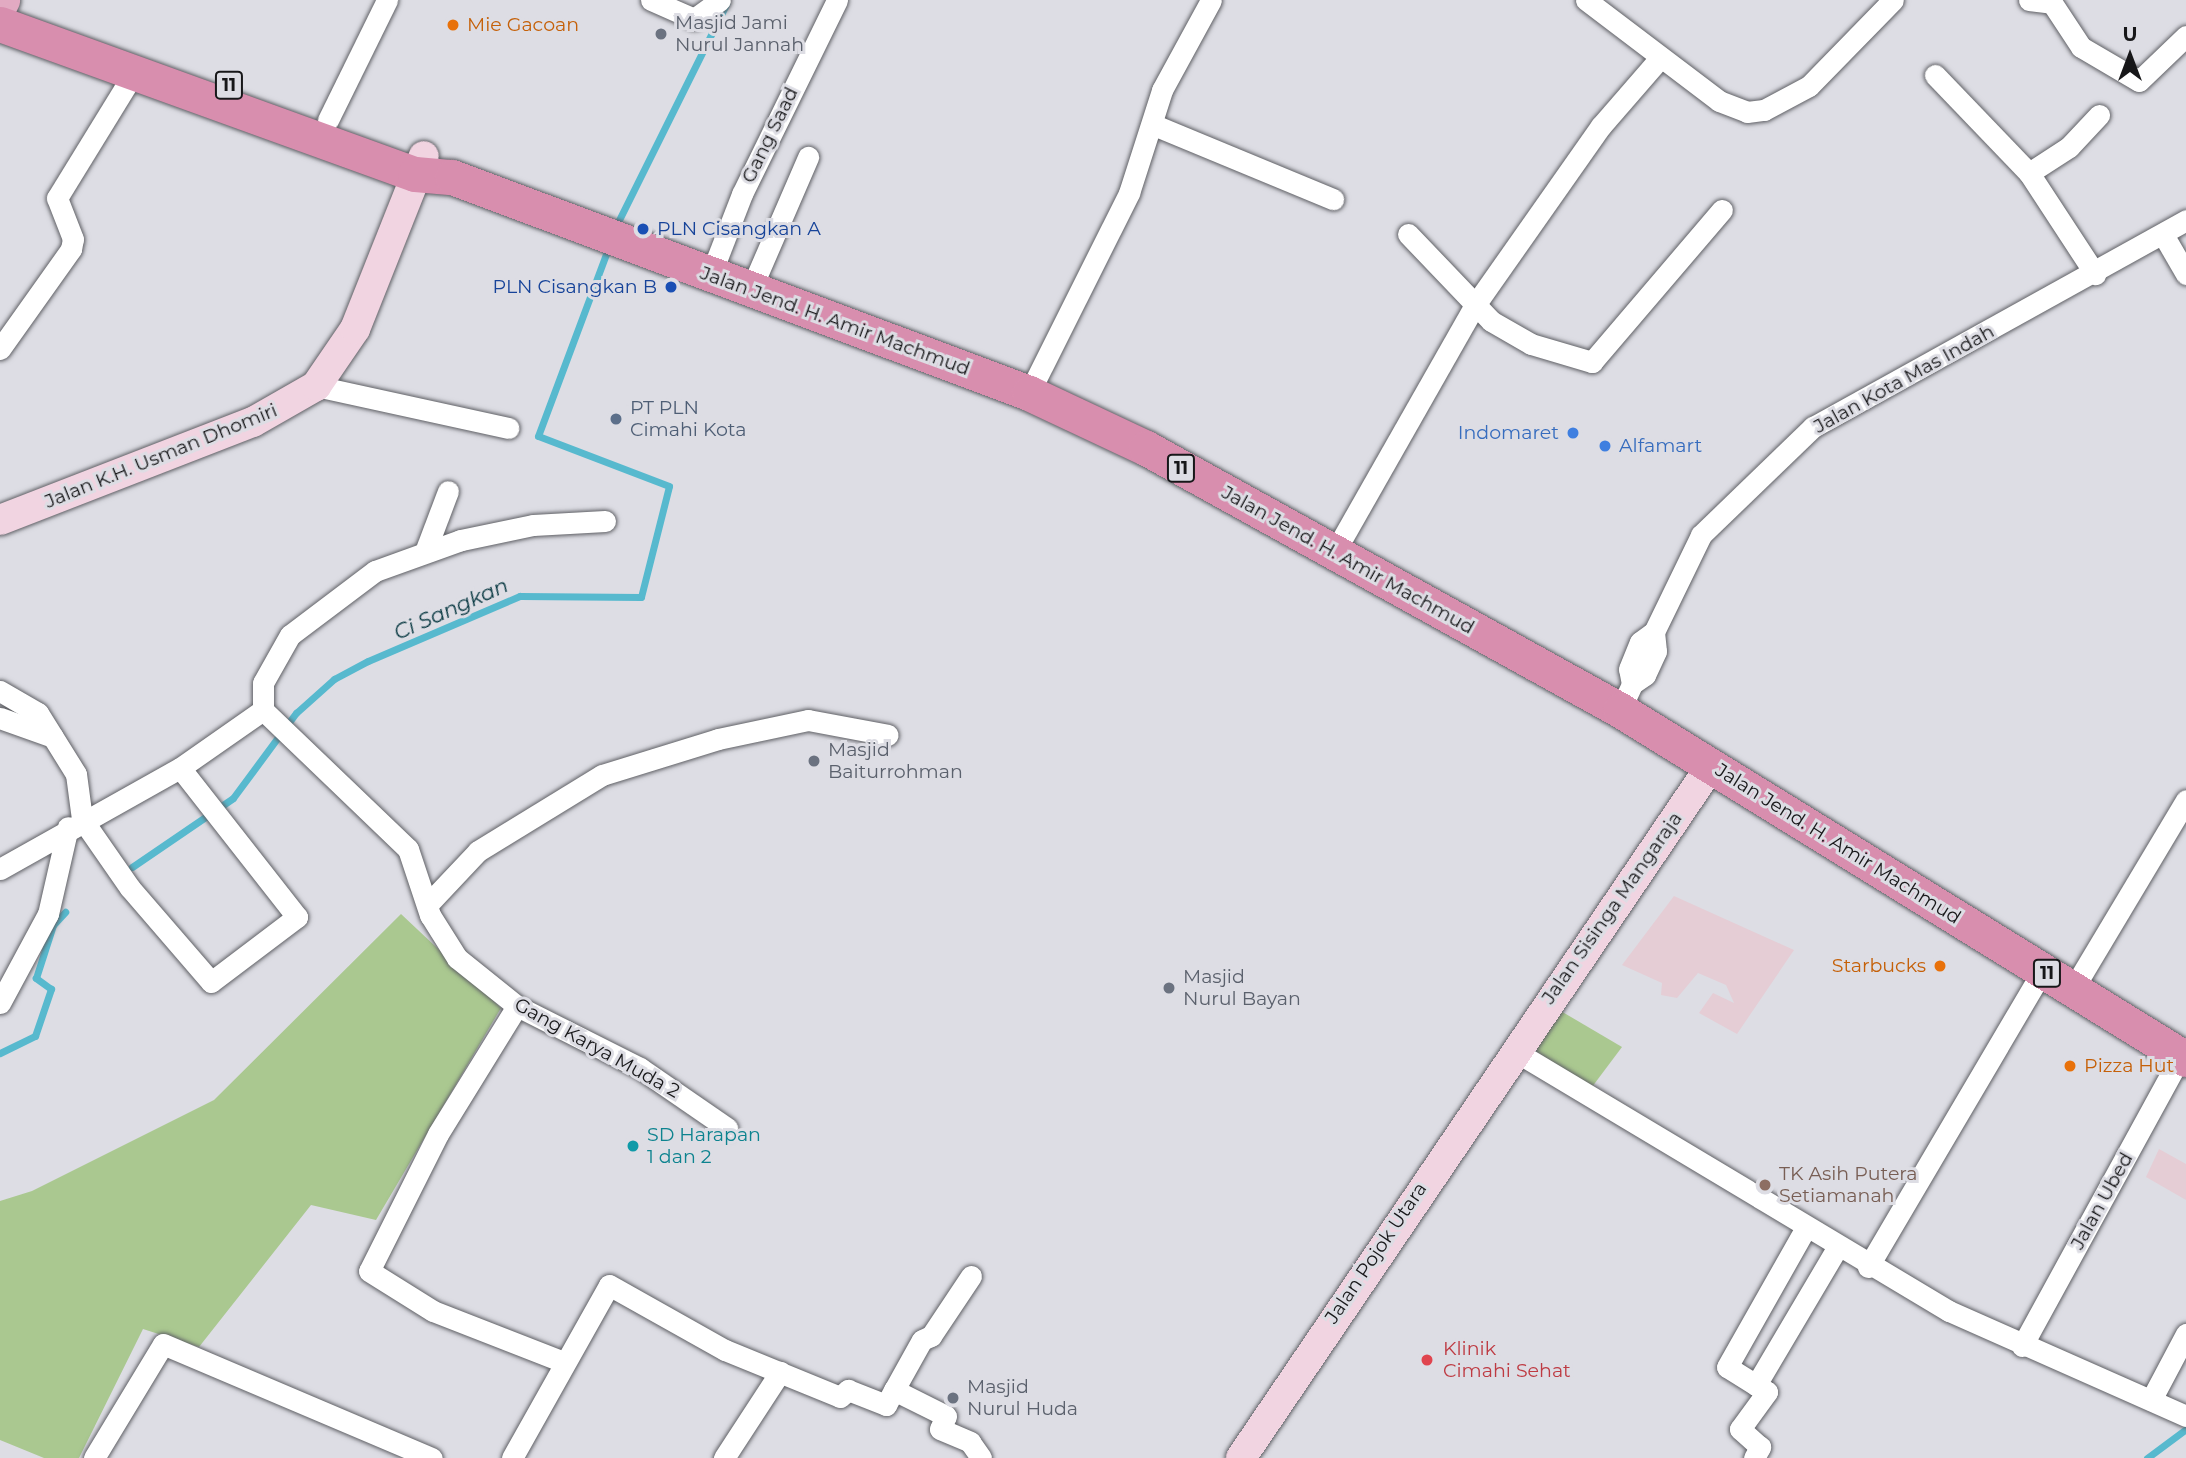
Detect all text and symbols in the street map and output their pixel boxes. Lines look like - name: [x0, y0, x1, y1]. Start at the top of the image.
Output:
- place label: Masjid Jami Nurul Jannah: [675, 12, 804, 56]
- place label: Mie Gacoan: [467, 14, 579, 36]
- marker: Mie Gacoan: [445, 17, 461, 33]
- north arrow: [2095, 21, 2165, 91]
- text: U: [2123, 23, 2137, 46]
- marker: Masjid Jami Nurul Jannah: [653, 26, 669, 42]
- road number: 11: [213, 70, 245, 100]
- street label: Gang Saad: [737, 83, 803, 187]
- place label: PLN Cisangkan A: [657, 218, 821, 240]
- marker: PLN Cisangkan A: [635, 221, 651, 237]
- street label: Jalan Jend. H. Amir Machmud: [697, 262, 973, 380]
- place label: PLN Cisangkan B: [492, 276, 657, 298]
- marker: PLN Cisangkan B: [663, 279, 679, 295]
- street label: Jalan Kota Mas Indah: [1810, 320, 1998, 438]
- place label: PT PLN Cimahi Kota: [630, 397, 746, 441]
- street label: Jalan K.H. Usman Dhomiri: [41, 399, 281, 513]
- marker: PT PLN Cimahi Kota: [608, 411, 624, 427]
- place label: Indomaret: [1458, 422, 1559, 444]
- marker: Indomaret: [1565, 425, 1581, 441]
- place label: Alfamart: [1619, 435, 1702, 457]
- marker: Alfamart: [1597, 438, 1613, 454]
- road number: 11: [1165, 454, 1197, 482]
- street label: Jalan Jend. H. Amir Machmud: [1218, 481, 1478, 639]
- water label: Ci Sangkan: [390, 573, 512, 645]
- place label: Masjid Baiturrohman: [828, 739, 963, 783]
- marker: Masjid Baiturrohman: [806, 753, 822, 769]
- street label: Jalan Jend. H. Amir Machmud: [1711, 759, 1965, 929]
- street label: Jalan Sisinga Mangaraja: [1537, 808, 1687, 1008]
- place label: Starbucks: [1832, 955, 1926, 977]
- marker: Starbucks: [1932, 958, 1948, 974]
- road number: 11: [2031, 958, 2063, 988]
- place label: Masjid Nurul Bayan: [1183, 966, 1301, 1010]
- marker: Masjid Nurul Bayan: [1161, 980, 1177, 996]
- street label: Gang Karya Muda 2: [510, 993, 684, 1103]
- place label: Pizza Hut: [2084, 1055, 2174, 1077]
- marker: Pizza Hut: [2062, 1058, 2078, 1074]
- place label: SD Harapan 1 dan 2: [647, 1124, 761, 1168]
- marker: SD Harapan 1 dan 2: [625, 1138, 641, 1154]
- street label: Jalan Ubed: [2066, 1149, 2138, 1253]
- place label: TK Asih Putera Setiamanah: [1779, 1163, 1917, 1207]
- marker: TK Asih Putera Setiamanah: [1757, 1177, 1773, 1193]
- street label: Jalan Pojok Utara: [1320, 1178, 1432, 1328]
- place label: Klinik Cimahi Sehat: [1443, 1338, 1571, 1382]
- marker: Klinik Cimahi Sehat: [1417, 1350, 1437, 1370]
- place label: Masjid Nurul Huda: [967, 1376, 1078, 1420]
- marker: Masjid Nurul Huda: [945, 1390, 961, 1406]

